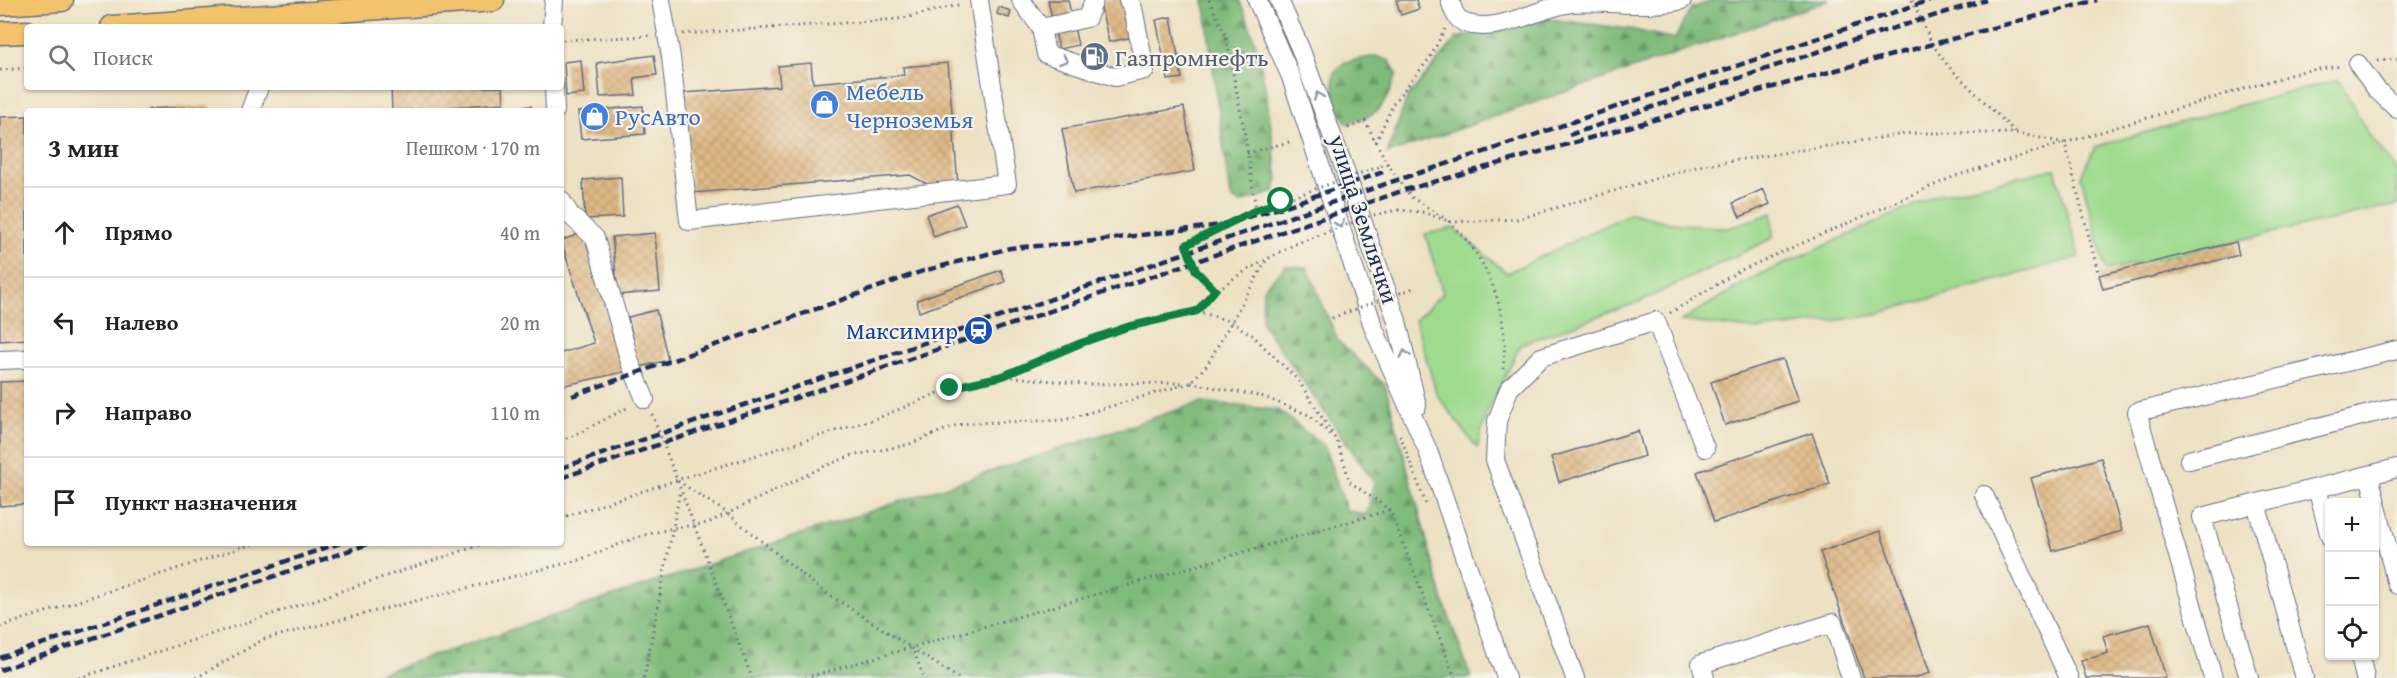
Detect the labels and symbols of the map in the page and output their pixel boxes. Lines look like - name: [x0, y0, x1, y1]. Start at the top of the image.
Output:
- place label: Газпромнефть: [1115, 40, 1269, 75]
- fuel station icon: Газпромнефть: [1078, 41, 1110, 73]
- one-way arrow: [1058, 52, 1069, 65]
- place label: Мебель Черноземья: [846, 74, 973, 137]
- shop icon: Мебель Черноземья: [809, 89, 841, 121]
- one-way arrow: [1313, 91, 1326, 102]
- place label: РусАвто: [615, 99, 701, 134]
- shop icon: РусАвто: [578, 100, 610, 132]
- street label: улица Землячки: [1320, 129, 1408, 308]
- route start: [1267, 187, 1293, 213]
- one-way arrow: [1333, 218, 1345, 229]
- place label: Максимир: [846, 313, 958, 348]
- station icon: Максимир: [963, 314, 995, 346]
- one-way arrow: [1399, 349, 1412, 359]
- route end: [936, 374, 962, 400]

